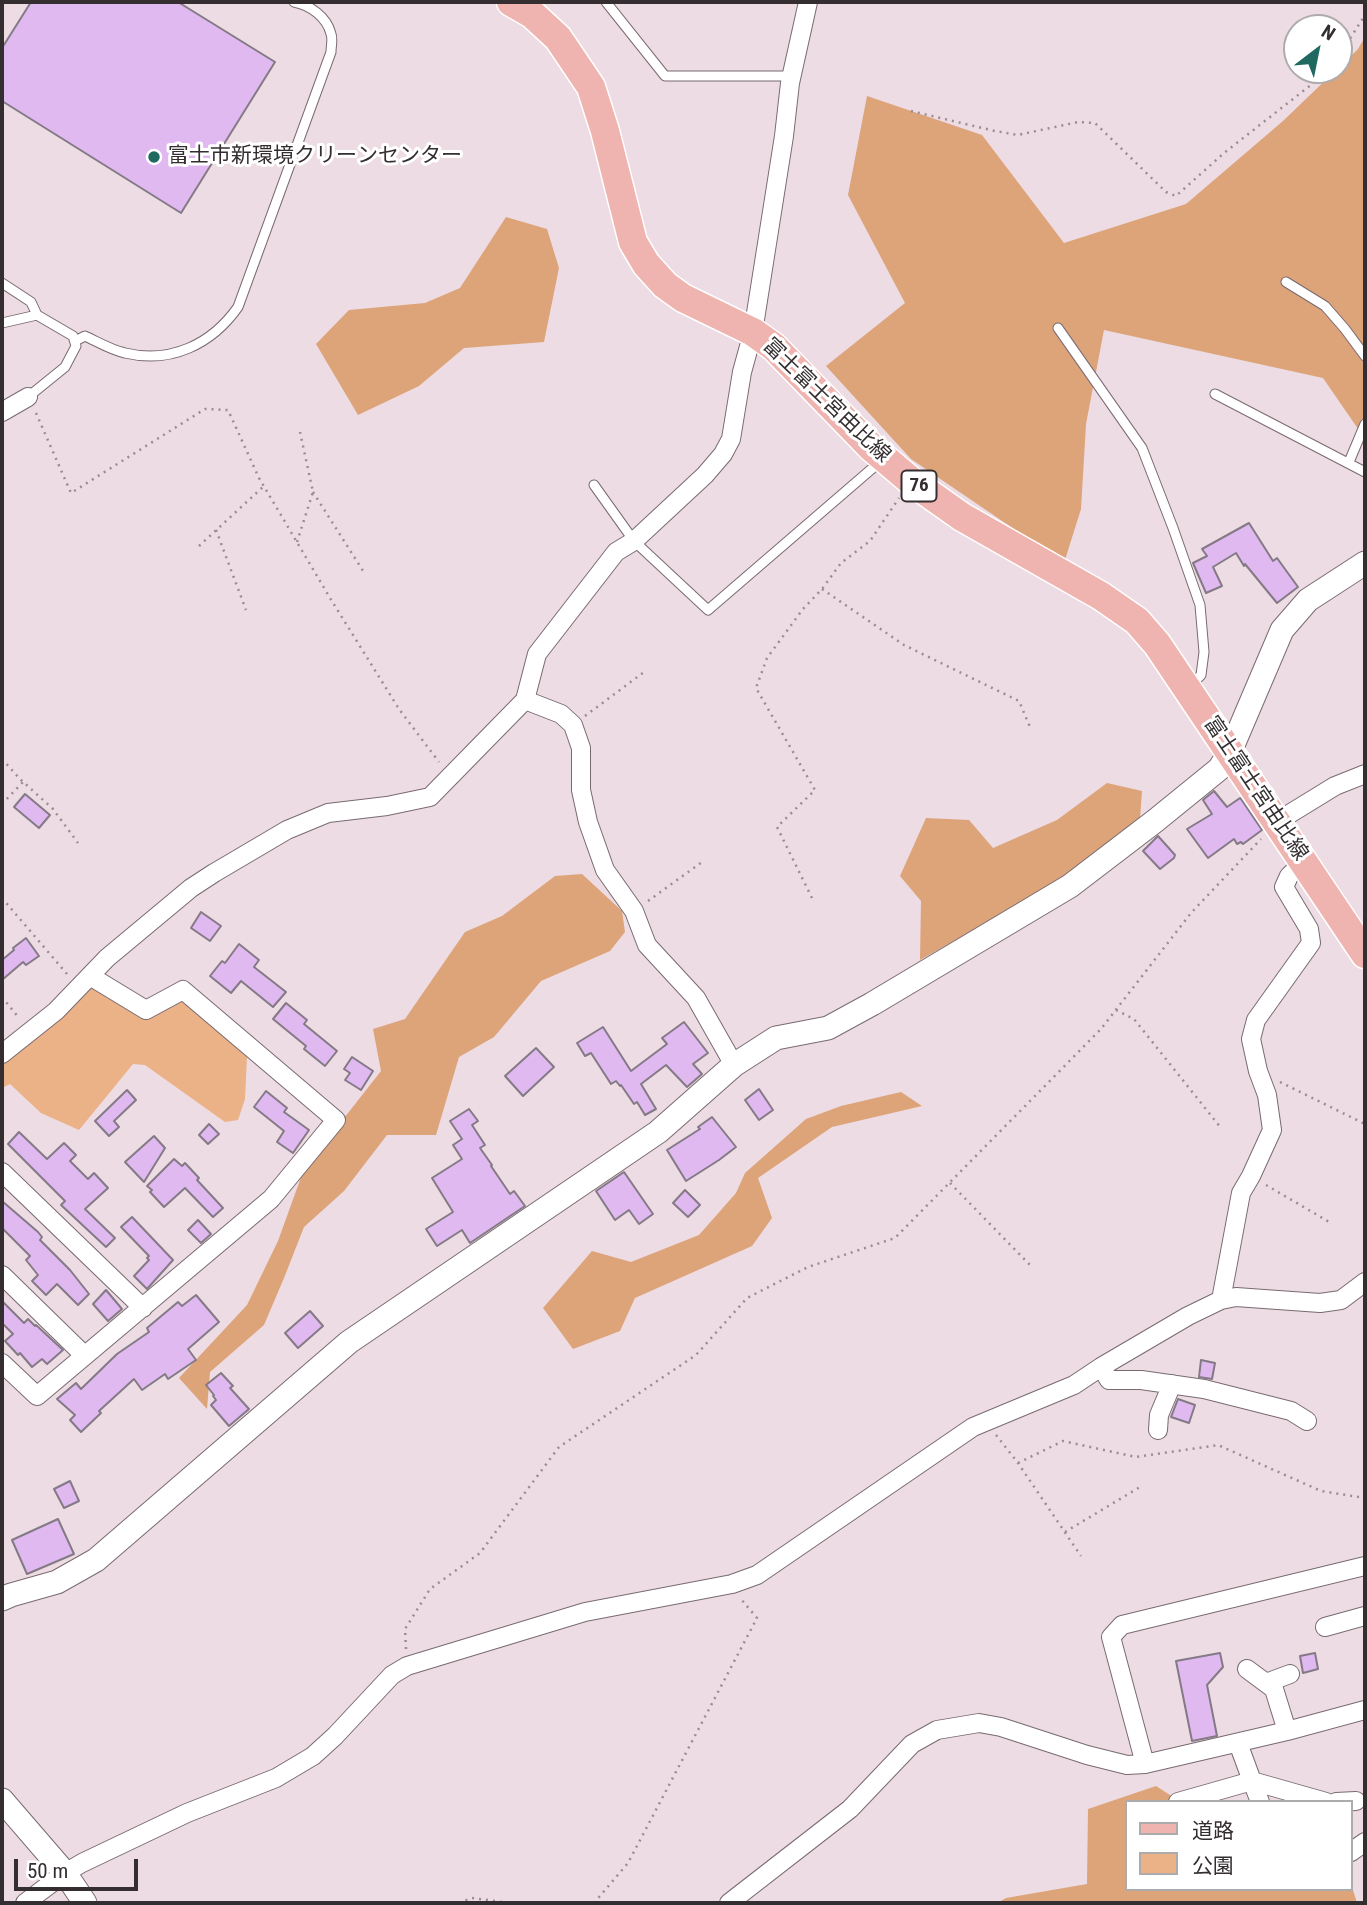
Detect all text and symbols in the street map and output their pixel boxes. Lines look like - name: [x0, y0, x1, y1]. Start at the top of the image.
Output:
- north arrow: [1283, 14, 1353, 84]
- text: N: [1317, 20, 1339, 45]
- place label: 富士市新環境クリーンセンター: [168, 144, 462, 170]
- marker: 富士市新環境クリーンセンター: [146, 149, 162, 165]
- street label: 富士富士宮由比線: [757, 334, 895, 468]
- road number: 76: [902, 471, 936, 502]
- street label: 富士富士宮由比線: [1198, 712, 1312, 866]
- legend: [1126, 1800, 1353, 1891]
- text: 道路: [1192, 1819, 1234, 1843]
- scale bar: [18, 1846, 142, 1890]
- text: 公園: [1192, 1854, 1234, 1878]
- text: 50 m: [27, 1859, 68, 1883]

